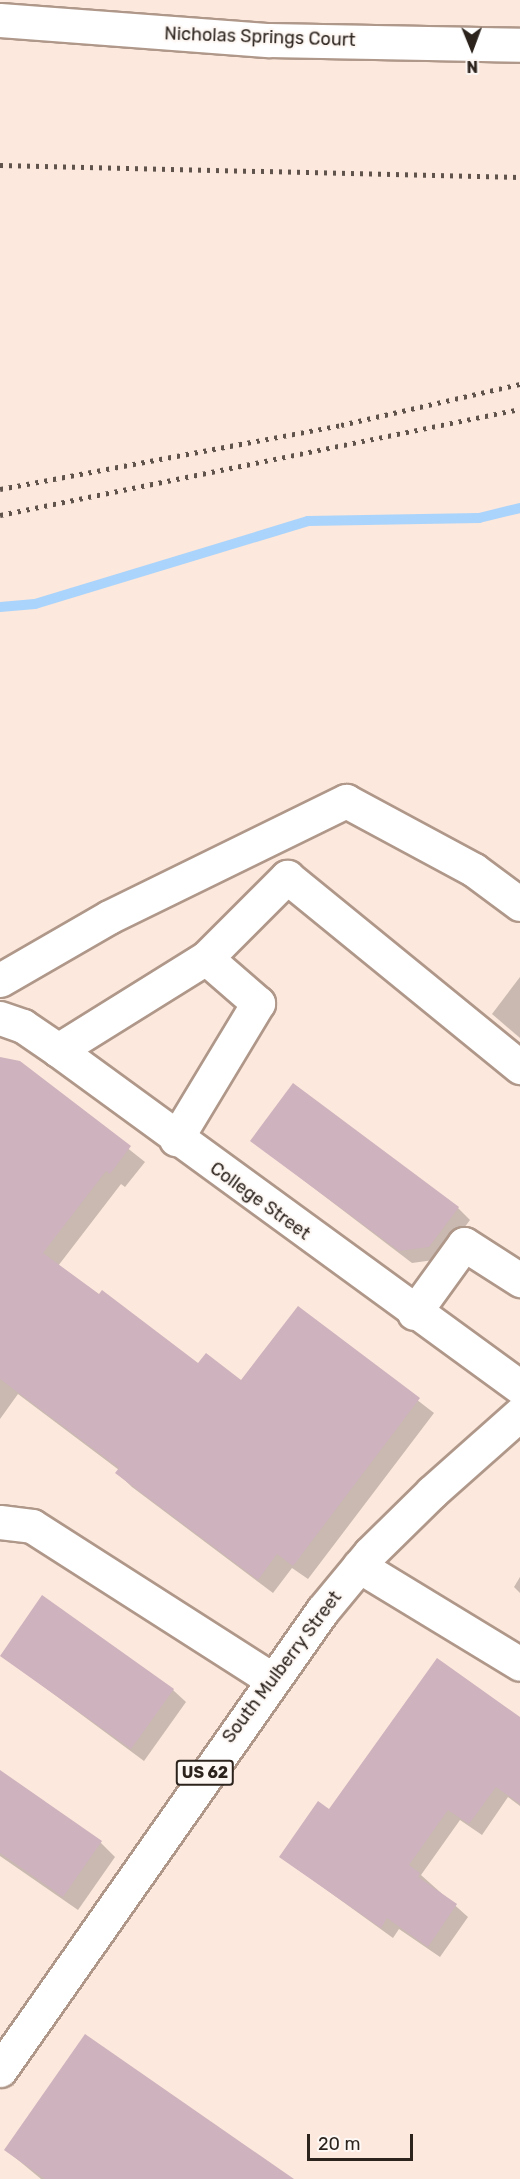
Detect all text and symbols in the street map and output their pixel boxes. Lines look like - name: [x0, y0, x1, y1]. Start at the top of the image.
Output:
- north arrow: [442, 18, 502, 78]
- street label: Nicholas Springs Court: [164, 23, 356, 51]
- text: N: [466, 57, 478, 76]
- street label: College Street: [206, 1157, 314, 1245]
- street label: South Mulberry Street: [218, 1587, 346, 1747]
- road number: US 62: [175, 1760, 235, 1786]
- scale bar: [310, 2122, 416, 2160]
- text: 20 m: [318, 2133, 360, 2155]

